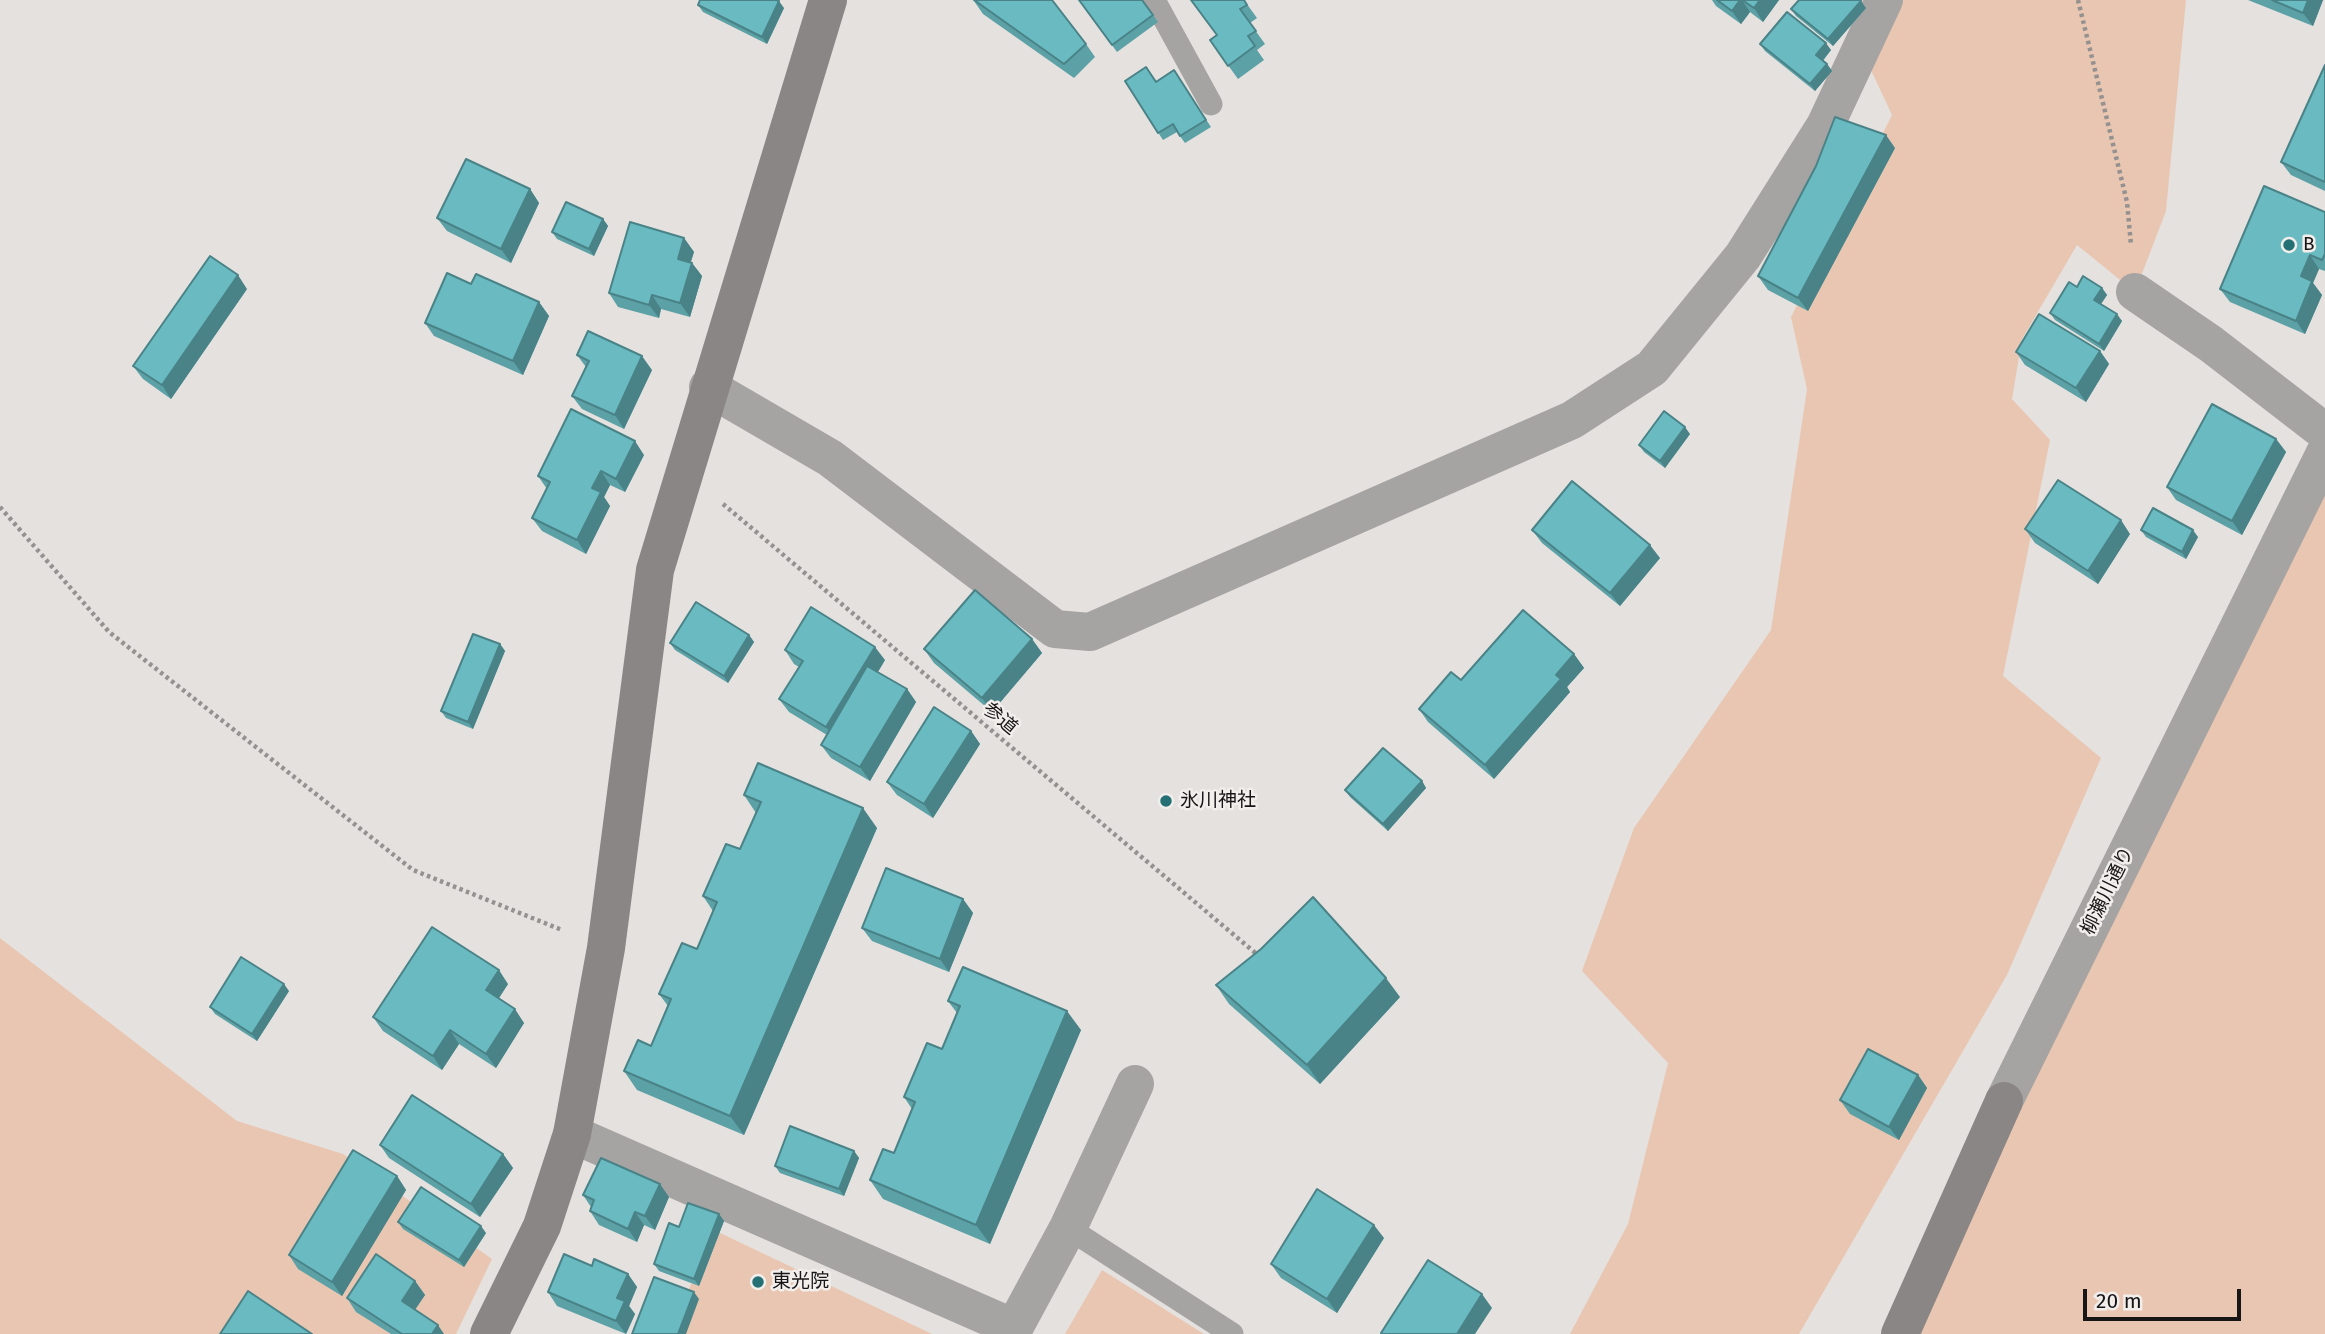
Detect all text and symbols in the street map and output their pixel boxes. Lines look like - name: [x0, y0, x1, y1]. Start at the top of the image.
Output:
- place label: B: [2303, 234, 2315, 256]
- marker: B: [2281, 237, 2297, 253]
- street label: 参道: [978, 698, 1022, 740]
- place label: 氷川神社: [1180, 790, 1256, 812]
- marker: 氷川神社: [1158, 793, 1174, 809]
- street label: 柳瀬川通り: [2077, 843, 2139, 939]
- place label: 東光院: [772, 1271, 829, 1293]
- marker: 東光院: [750, 1274, 766, 1290]
- scale bar: [2087, 1274, 2244, 1318]
- text: 20 m: [2096, 1288, 2142, 1314]

